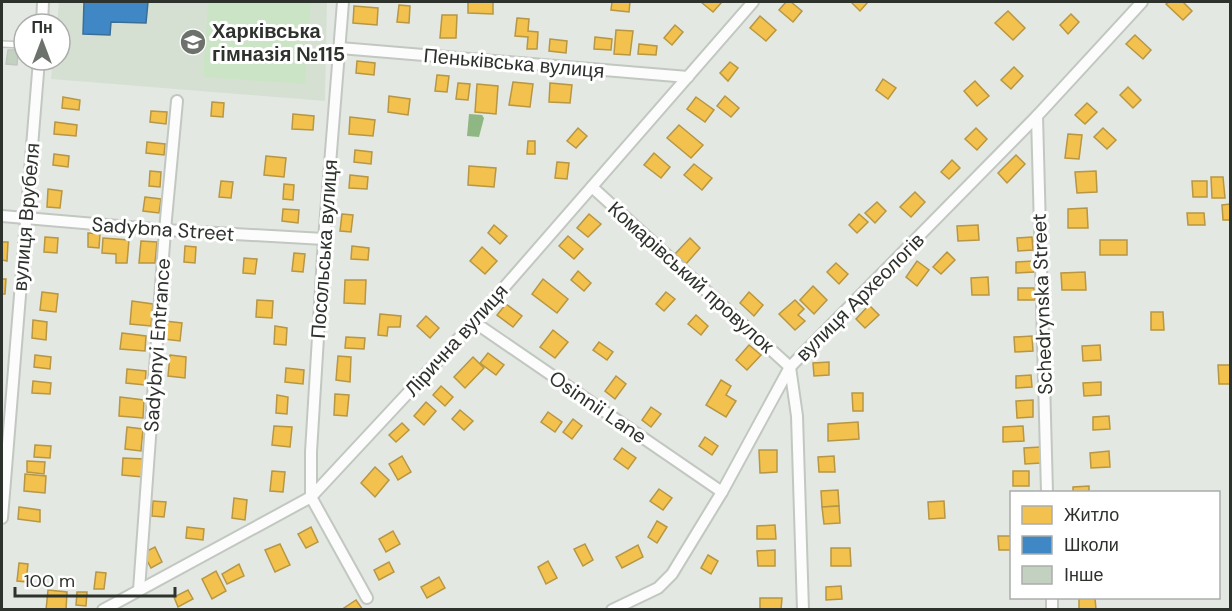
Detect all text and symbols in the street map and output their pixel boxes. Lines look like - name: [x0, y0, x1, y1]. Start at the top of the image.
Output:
- north arrow: [12, 12, 72, 72]
- text: Пн: [31, 17, 53, 38]
- place label: Харківська гімназія №115: [212, 18, 345, 67]
- school or university icon: Харківська гімназія №115: [178, 27, 208, 57]
- street label: Пеньківська вулиця: [422, 42, 606, 84]
- street label: вулиця Врубеля: [7, 142, 45, 292]
- street label: Посольська вулиця: [305, 159, 343, 339]
- street label: Комарівський провулок: [602, 195, 780, 359]
- street label: Sadybna Street: [91, 211, 235, 247]
- street label: Schedrynska Street: [1026, 213, 1058, 395]
- street label: вулиця Археологів: [790, 227, 930, 367]
- street label: Sadybnyi Entrance: [138, 257, 176, 433]
- street label: Лірична вулиця: [399, 278, 513, 402]
- street label: Osinnii Lane: [544, 365, 652, 449]
- legend: [1010, 491, 1220, 599]
- text: Житло: [1064, 503, 1119, 527]
- text: Школи: [1064, 533, 1119, 557]
- scale bar: [15, 560, 176, 598]
- text: Інше: [1064, 563, 1103, 587]
- text: 100 m: [24, 569, 75, 593]

